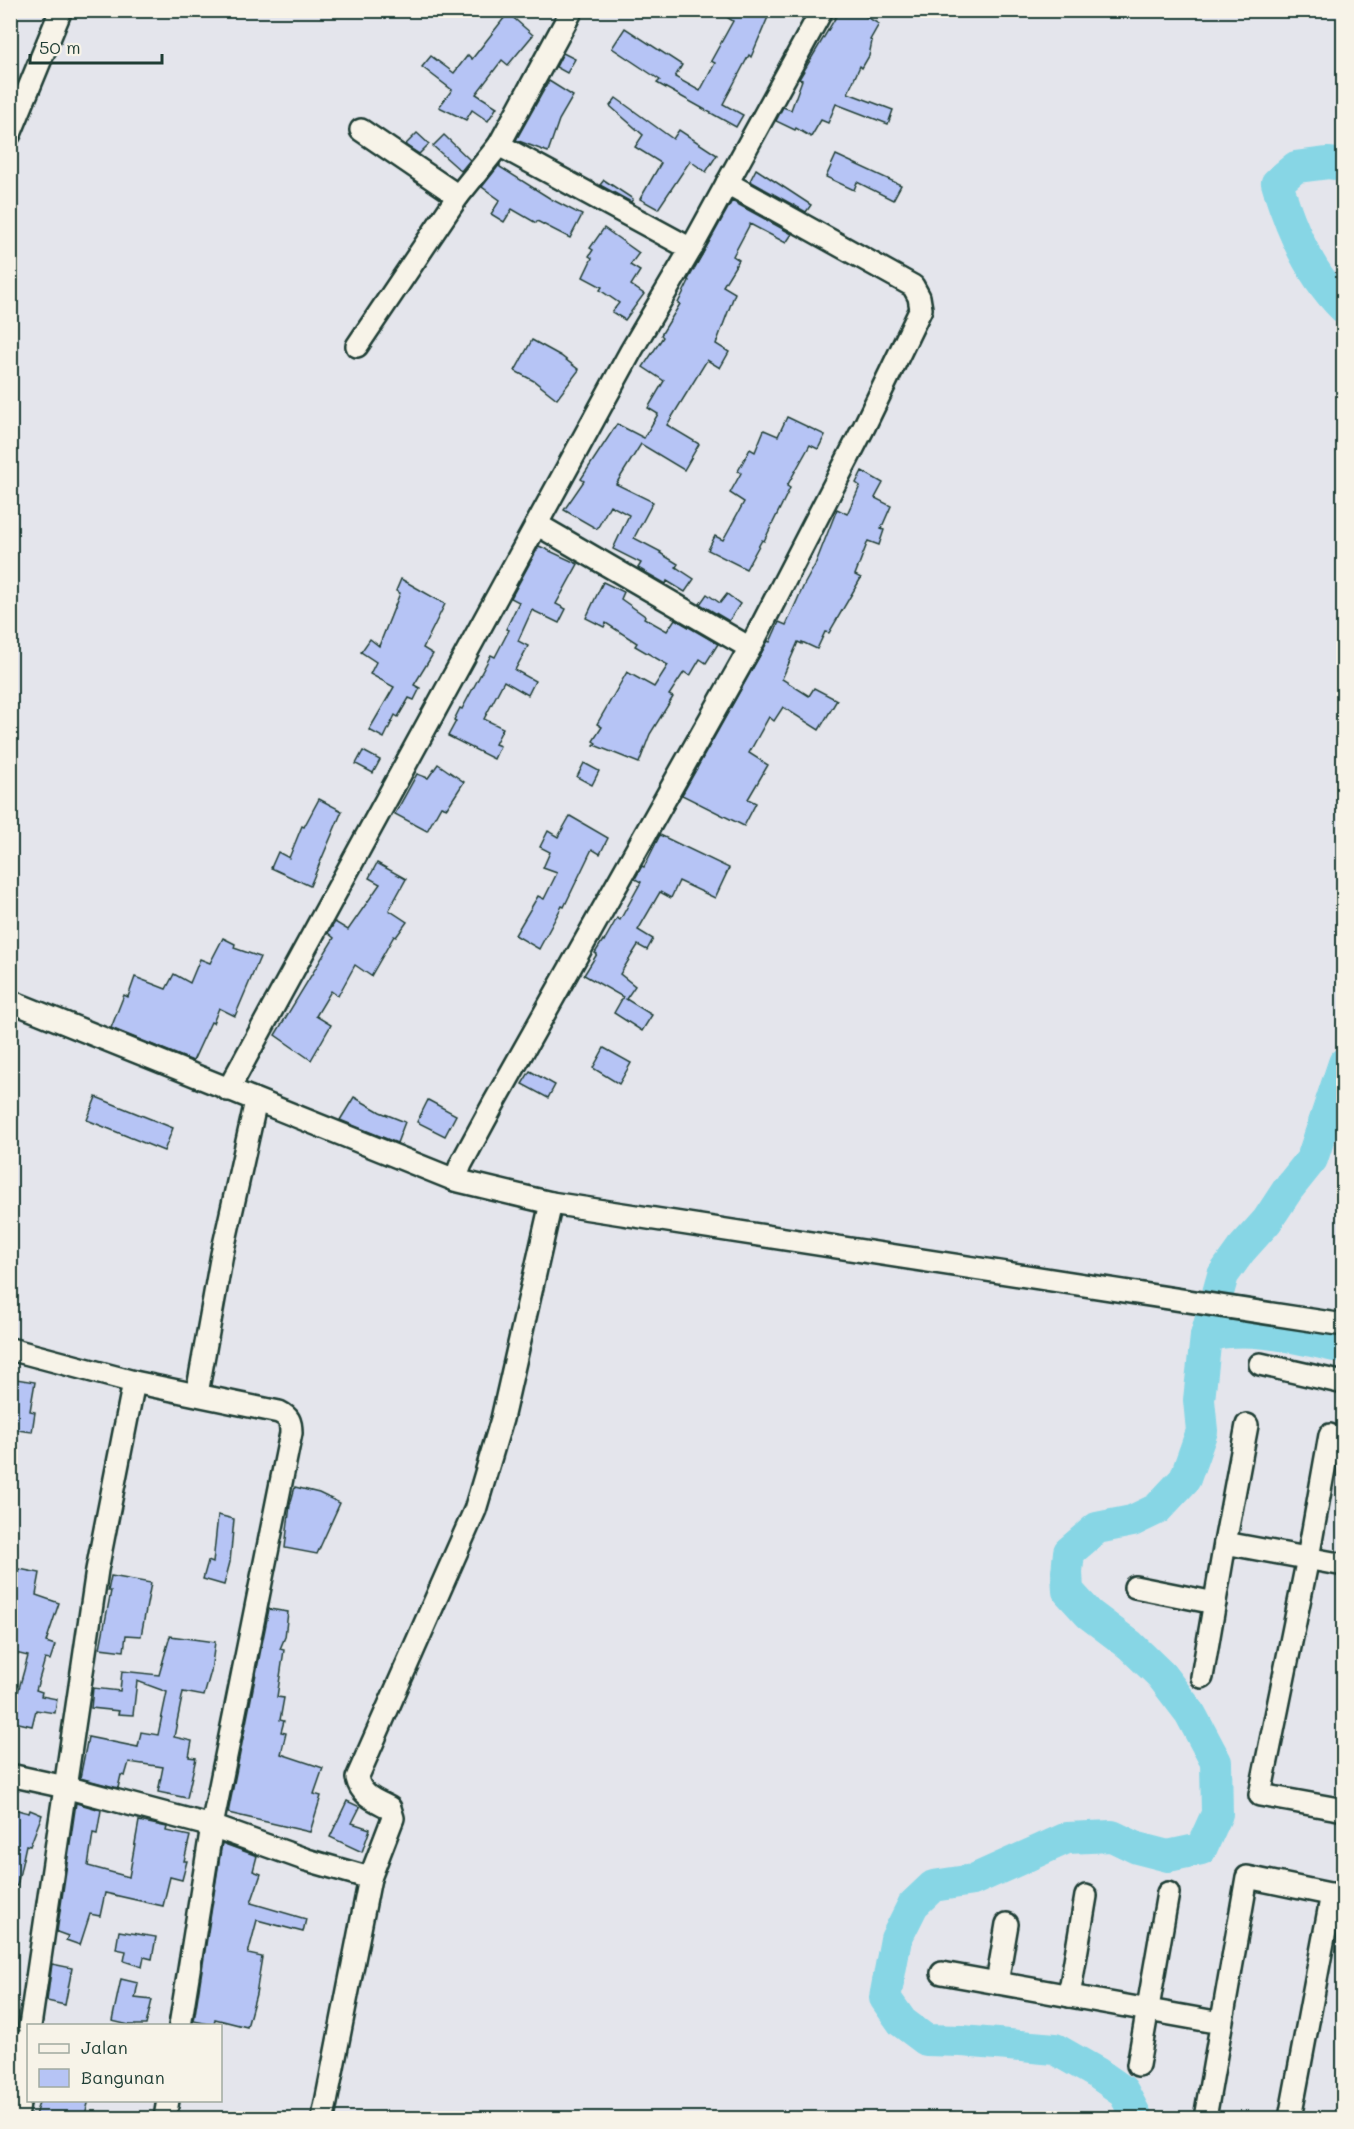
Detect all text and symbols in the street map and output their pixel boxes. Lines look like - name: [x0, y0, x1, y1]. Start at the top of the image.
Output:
- scale bar: [30, 27, 162, 65]
- text: 50 m: [39, 35, 81, 59]
- legend: [27, 2024, 222, 2102]
- text: Jalan: [81, 2035, 128, 2059]
- text: Bangunan: [81, 2065, 165, 2089]

